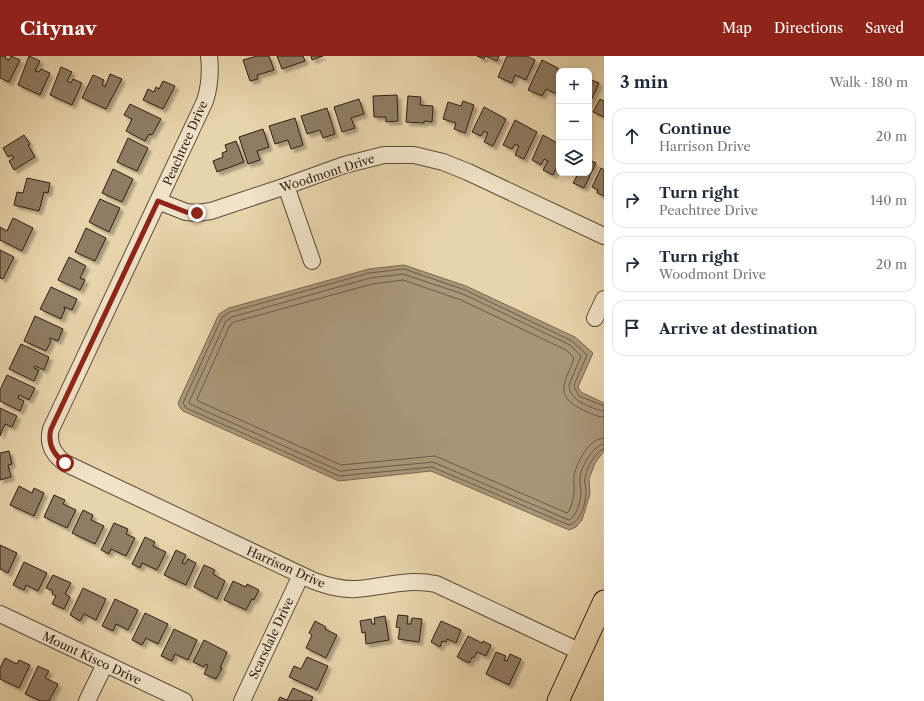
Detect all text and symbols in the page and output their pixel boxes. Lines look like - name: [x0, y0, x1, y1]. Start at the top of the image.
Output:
- text: Citynav: [20, 17, 97, 40]
- text: Map: [722, 19, 752, 37]
- text: Directions: [774, 19, 843, 37]
- text: Saved: [865, 19, 904, 37]
- map controls: [556, 68, 592, 176]
- button: +: [556, 68, 592, 104]
- text: 3 min: [620, 72, 669, 92]
- text: Walk · 180 m: [829, 74, 908, 90]
- street label: Peachtree Drive: [160, 98, 211, 188]
- button: −: [556, 104, 592, 140]
- text: Continue: [659, 119, 731, 138]
- icon: ahead: [621, 125, 643, 147]
- text: 20 m: [876, 128, 907, 144]
- text: Harrison Drive: [659, 138, 751, 154]
- button: layers: [556, 140, 592, 176]
- street label: Woodmont Drive: [277, 151, 377, 196]
- text: Turn right: [659, 183, 739, 202]
- icon: right: [621, 189, 643, 211]
- text: 140 m: [870, 192, 907, 208]
- text: Peachtree Drive: [659, 202, 758, 218]
- route end: [188, 204, 206, 222]
- text: Turn right: [659, 247, 739, 266]
- icon: right: [621, 253, 643, 275]
- text: 20 m: [876, 256, 907, 272]
- text: Woodmont Drive: [659, 266, 766, 282]
- icon: arrive: [621, 317, 643, 339]
- text: Arrive at destination: [659, 319, 818, 338]
- route start: [56, 454, 74, 472]
- street label: Harrison Drive: [244, 543, 328, 591]
- street label: Scarsdale Drive: [246, 595, 297, 681]
- street label: Mount Kisco Drive: [40, 628, 144, 688]

